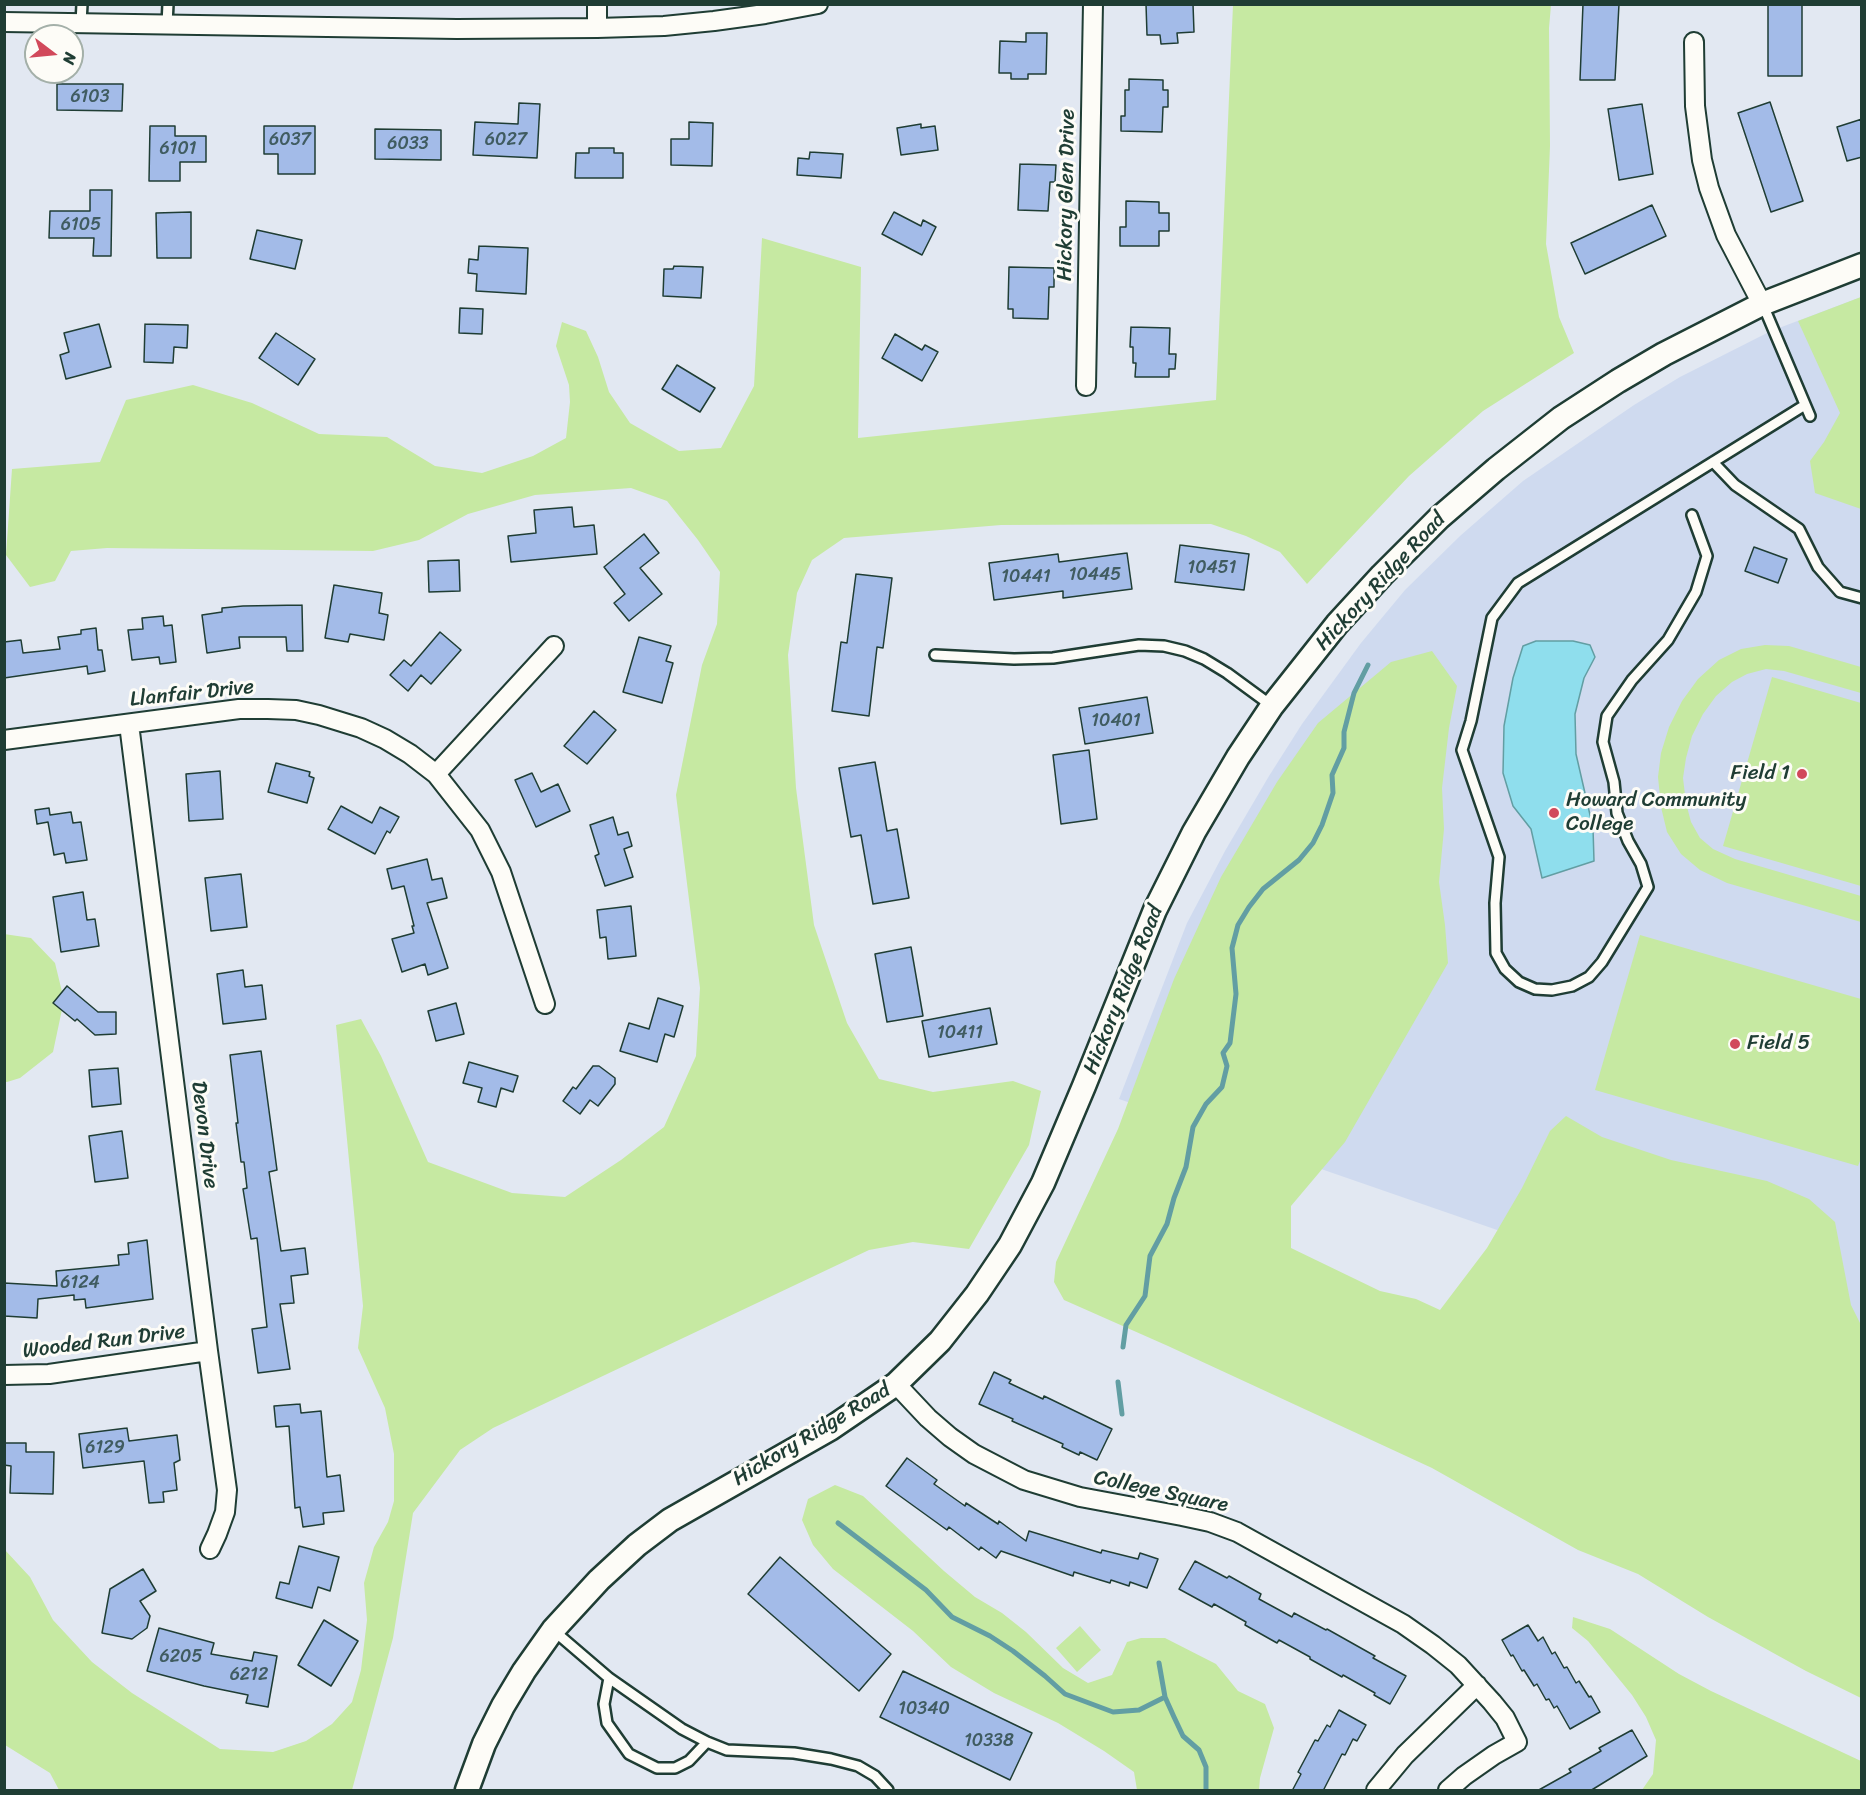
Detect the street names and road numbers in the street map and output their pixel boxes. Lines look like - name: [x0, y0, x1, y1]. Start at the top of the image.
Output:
- street label: Hickory Glen Drive: [1053, 109, 1081, 281]
- street label: Hickory Ridge Road: [1311, 508, 1451, 656]
- street label: Llanfair Drive: [129, 675, 255, 713]
- street label: Hickory Ridge Road: [1079, 902, 1169, 1078]
- street label: Devon Drive: [185, 1080, 223, 1190]
- street label: Wooded Run Drive: [21, 1320, 187, 1364]
- street label: Hickory Ridge Road: [729, 1378, 895, 1492]
- street label: College Square: [1092, 1465, 1230, 1519]

